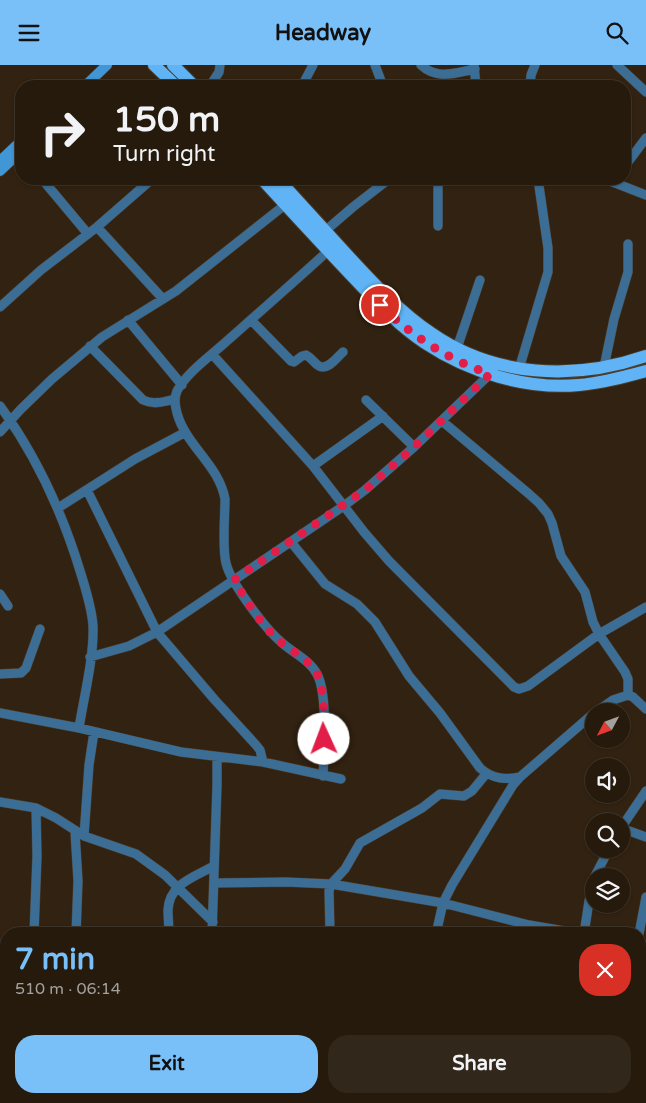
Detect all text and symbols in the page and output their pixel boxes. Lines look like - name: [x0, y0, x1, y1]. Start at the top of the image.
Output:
- icon: menu: [15, 19, 43, 47]
- icon: search: [603, 19, 631, 47]
- text: Headway: [275, 20, 371, 46]
- text: 150 m: [113, 99, 220, 141]
- icon: right: [30, 100, 95, 165]
- text: Turn right: [113, 141, 215, 167]
- pin: [359, 284, 401, 326]
- icon: arrive: [366, 291, 394, 319]
- north arrow: [585, 703, 630, 747]
- map controls: [585, 703, 630, 913]
- position arrow: [297, 712, 349, 764]
- button: sound: [585, 758, 630, 803]
- button: search: [585, 813, 630, 858]
- button: layers: [585, 868, 630, 913]
- text: 7 min: [15, 941, 95, 978]
- button: close: [579, 944, 631, 996]
- text: 510 m · 06:14: [15, 979, 121, 999]
- button: Exit: [15, 1035, 318, 1093]
- button: Share: [328, 1035, 631, 1093]

